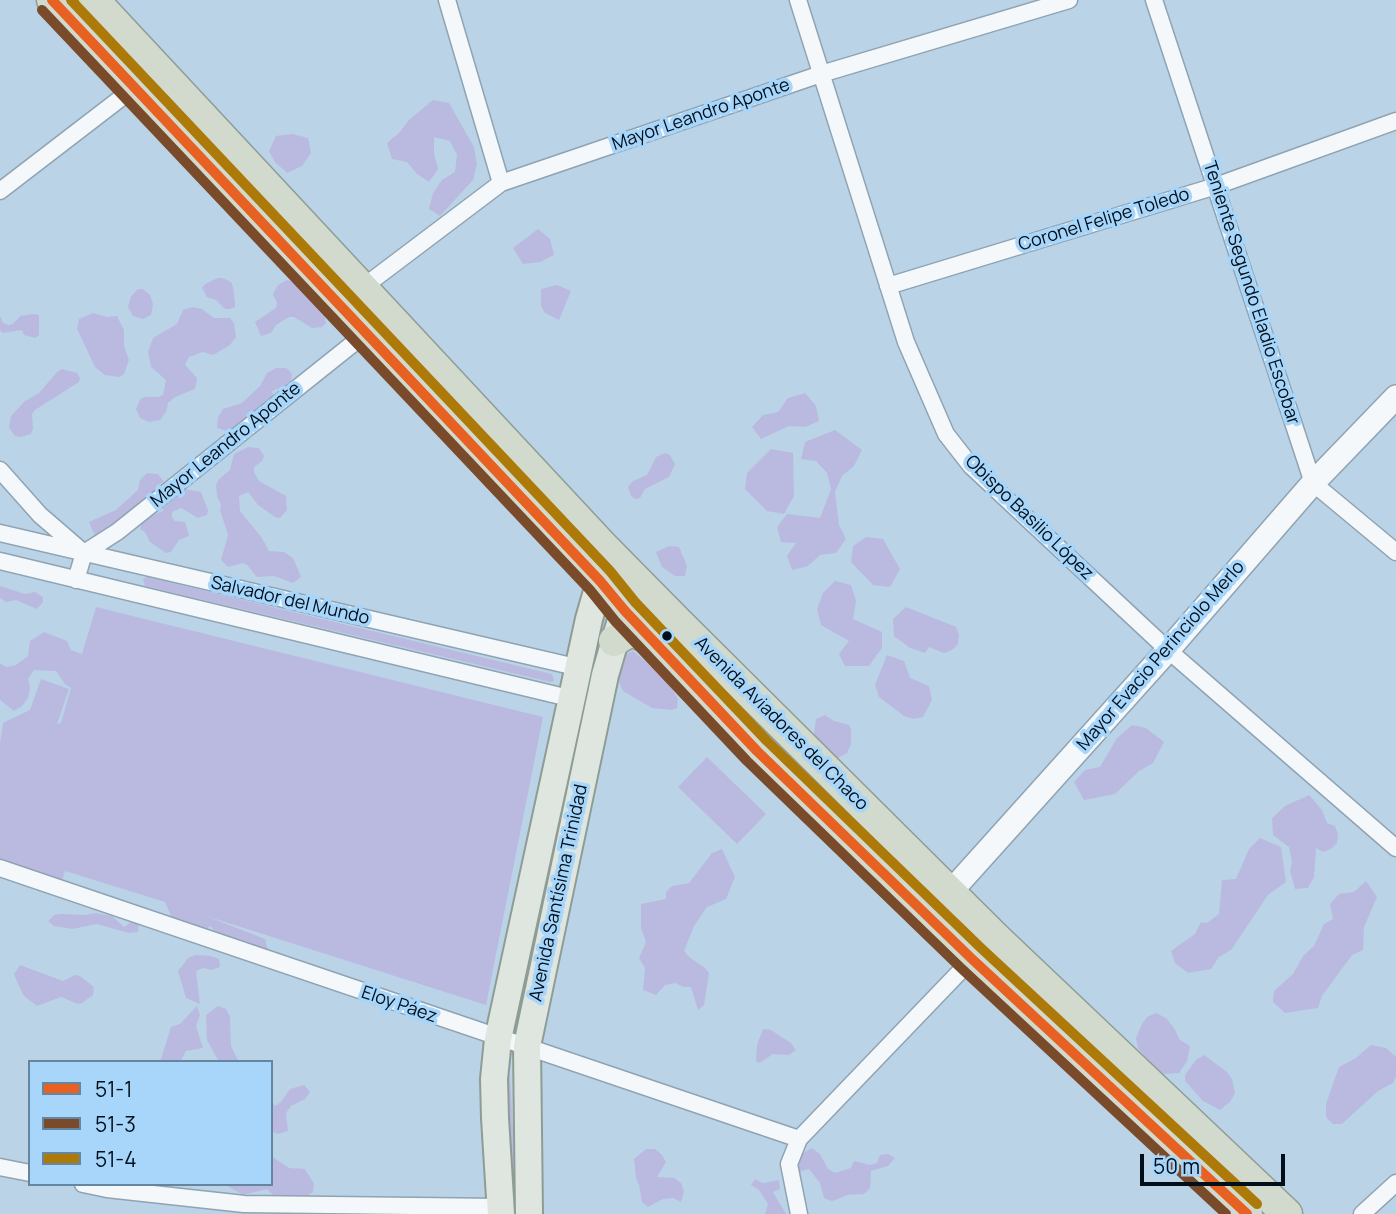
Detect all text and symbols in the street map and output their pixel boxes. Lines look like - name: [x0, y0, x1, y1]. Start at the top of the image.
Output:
- street label: Mayor Leandro Aponte: [609, 74, 793, 156]
- street label: Teniente Segundo Eladio Escobar: [1198, 159, 1304, 427]
- street label: Coronel Felipe Toledo: [1016, 184, 1192, 256]
- street label: Mayor Leandro Aponte: [147, 378, 305, 512]
- street label: Obispo Basilio López: [960, 451, 1098, 585]
- street label: Mayor Evacio Perinciolo Merlo: [1073, 557, 1249, 755]
- street label: Salvador del Mundo: [209, 572, 371, 630]
- unlabelled marker: [660, 629, 674, 643]
- street label: Avenida Aviadores del Chaco: [690, 633, 872, 815]
- street label: Avenida Santísima Trinidad: [525, 783, 593, 1003]
- street label: Eloy Páez: [358, 982, 440, 1028]
- legend: [28, 1060, 273, 1186]
- text: 51-1: [95, 1075, 132, 1103]
- text: 51-3: [95, 1110, 136, 1138]
- scale bar: [1144, 1140, 1289, 1184]
- text: 51-4: [95, 1145, 137, 1173]
- text: 50 m: [1153, 1152, 1200, 1180]

